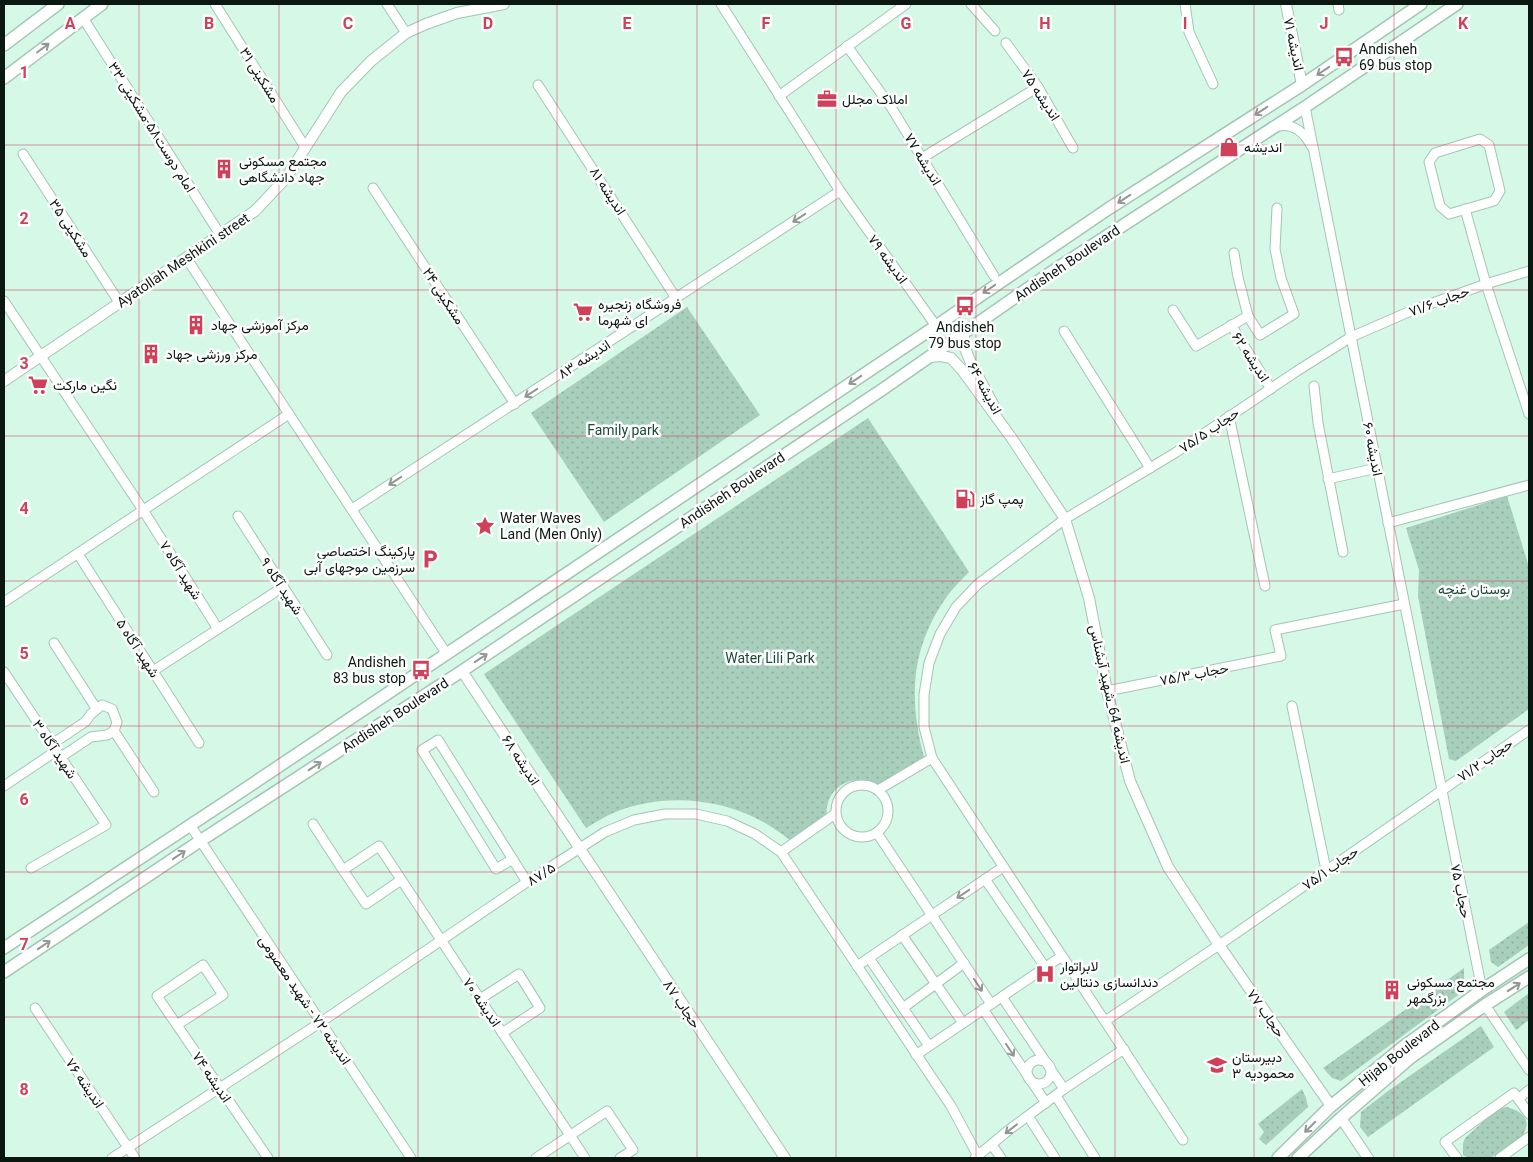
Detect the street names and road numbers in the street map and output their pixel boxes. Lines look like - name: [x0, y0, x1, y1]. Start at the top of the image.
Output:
- street label: اندیشه ۷۱: [1281, 16, 1307, 72]
- street label: مشکینی ۳۱: [236, 44, 283, 106]
- street label: امام دوست۵۸-مشکینی ۳۳: [104, 59, 199, 196]
- street label: اندیشه ۷۵: [1018, 66, 1064, 124]
- street label: اندیشه ۷۷: [901, 130, 945, 188]
- street label: اندیشه ۸۱: [587, 164, 629, 218]
- street label: مشکینی ۳۵: [45, 196, 96, 261]
- street label: Ayatollah Meshkini street: [114, 209, 253, 310]
- street label: Andisheh Boulevard: [1011, 222, 1123, 304]
- street label: اندیشه ۷۹: [865, 231, 911, 287]
- street label: مشکینی ۲۴: [419, 265, 468, 328]
- street label: حجاب ۷۱/۶: [1407, 283, 1472, 320]
- street label: اندیشه ۶۲: [1229, 329, 1273, 385]
- street label: اندیشه ۸۳: [555, 336, 613, 382]
- street label: اندیشه ۶۴: [965, 359, 1005, 417]
- street label: حجاب ۷۵/۵: [1176, 404, 1243, 457]
- street label: اندیشه ۶۰: [1360, 421, 1386, 477]
- street label: Andisheh Boulevard: [676, 449, 788, 531]
- street label: شهید آگاه ۷: [156, 537, 205, 603]
- street label: شهید آگاه ۹: [257, 554, 306, 618]
- street label: شهید آگاه ۵: [112, 616, 163, 681]
- street label: اندیشه 64_شهید آبشناس: [1085, 623, 1134, 765]
- street label: حجاب ۷۵/۳: [1158, 659, 1230, 689]
- street label: Andisheh Boulevard: [339, 675, 451, 755]
- street label: شهید آگاه ۳: [29, 716, 81, 782]
- street label: اندیشه ۶۸: [499, 732, 543, 788]
- street label: حجاب ۷۱/۲: [1454, 735, 1516, 786]
- street label: حجاب ۷۵/۱: [1299, 843, 1362, 894]
- street label: ۸۷/۵: [524, 859, 558, 889]
- street label: حجاب ۷۵: [1446, 863, 1475, 920]
- street label: اندیشه ۷۲ - شهید معصومی: [255, 932, 354, 1068]
- street label: اندیشه ۷۰: [460, 974, 504, 1030]
- street label: حجاب ۸۷: [659, 977, 704, 1032]
- street label: حجاب ۷۷: [1243, 986, 1288, 1041]
- street label: Hijab Boulevard: [1356, 1017, 1442, 1089]
- street label: اندیشه ۷۴: [189, 1049, 235, 1105]
- street label: اندیشه ۷۶: [63, 1055, 107, 1111]

